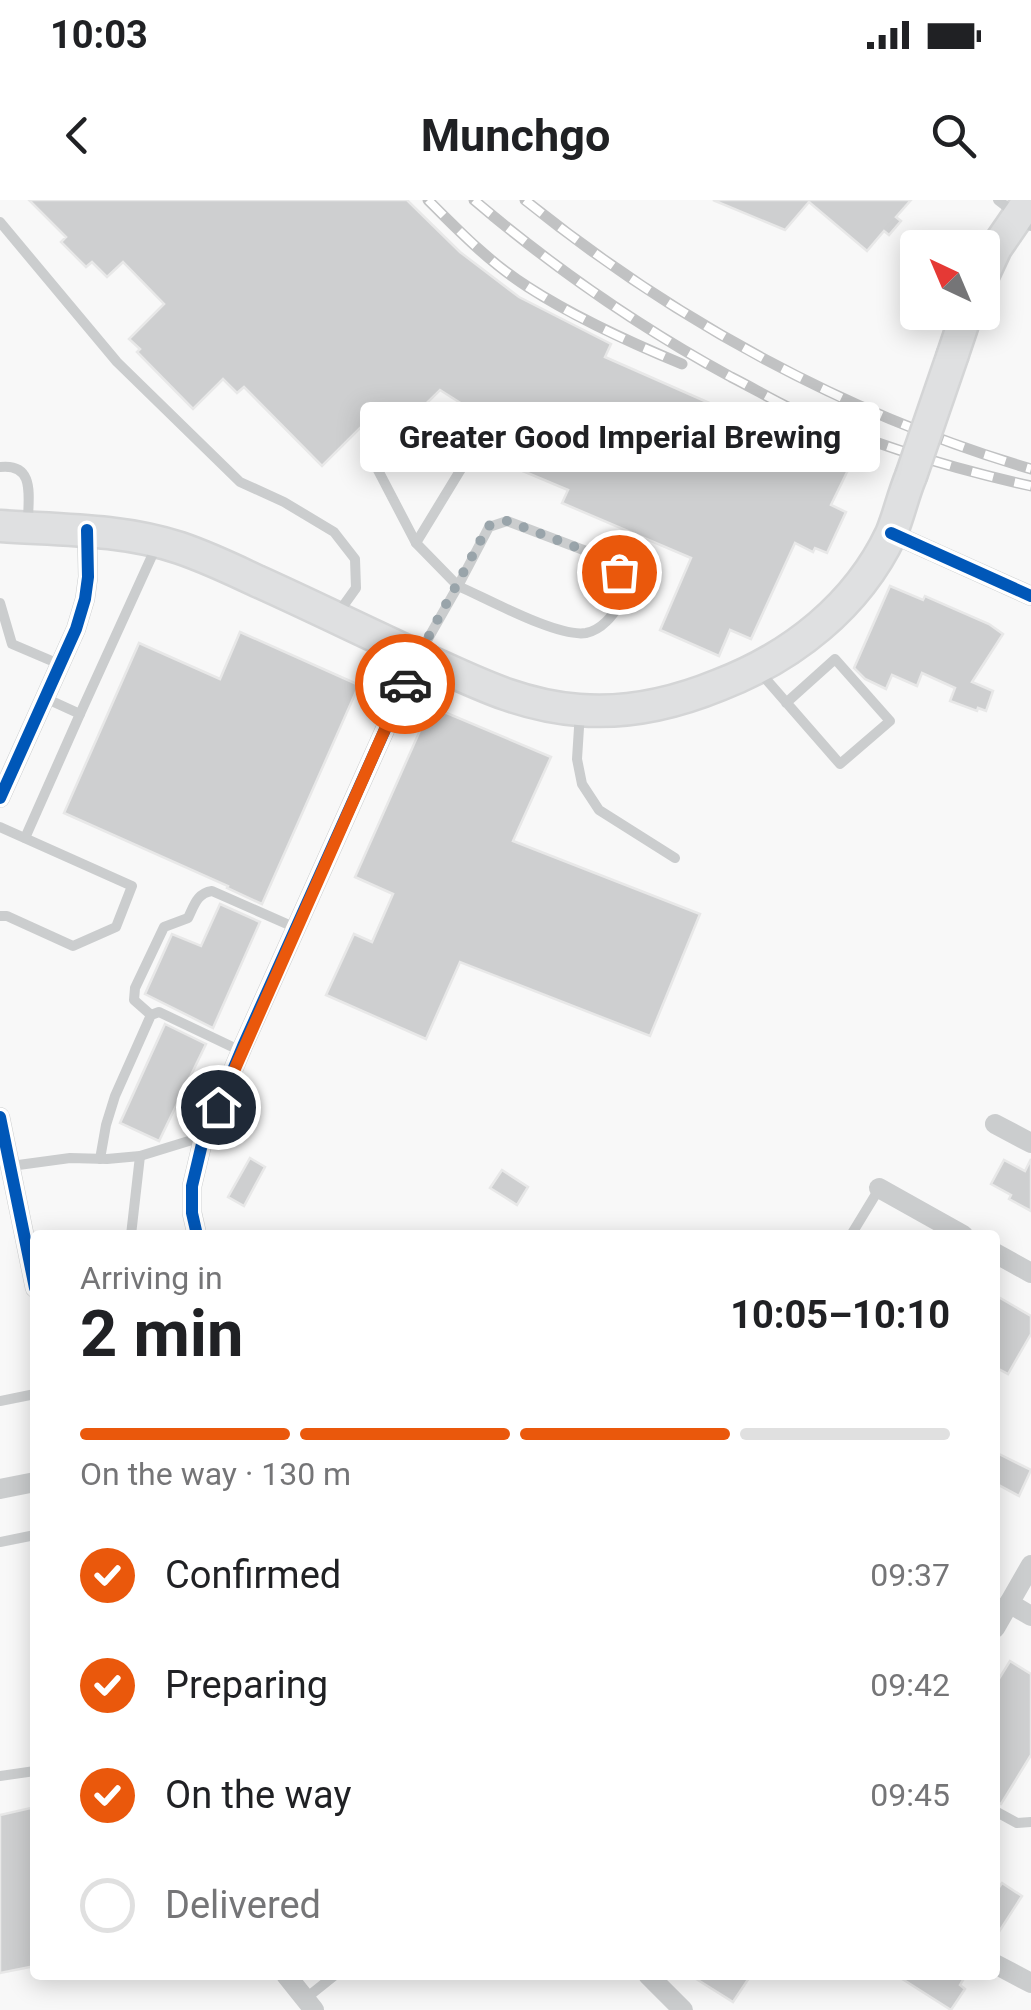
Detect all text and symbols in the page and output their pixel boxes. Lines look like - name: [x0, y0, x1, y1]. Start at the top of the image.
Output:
- text: 10:03: [50, 13, 148, 57]
- icon: back: [50, 108, 105, 163]
- icon: search: [926, 108, 981, 163]
- text: Munchgo: [421, 109, 610, 162]
- north arrow: [900, 230, 1000, 330]
- map controls: [900, 230, 1000, 330]
- callout: Greater Good Imperial Brewing: [359, 402, 879, 472]
- text: Greater Good Imperial Brewing: [399, 418, 841, 456]
- pin: [577, 530, 662, 615]
- icon: bag: [592, 545, 647, 600]
- courier: [355, 634, 455, 734]
- icon: car: [378, 657, 433, 712]
- pin: [176, 1065, 261, 1150]
- icon: home: [191, 1080, 246, 1135]
- text: Arriving in: [80, 1259, 223, 1297]
- text: 10:05–10:10: [730, 1293, 950, 1337]
- text: 2 min: [80, 1296, 243, 1372]
- text: On the way · 130 m: [80, 1455, 351, 1493]
- icon: check: [80, 1548, 135, 1603]
- text: Confirmed: [165, 1553, 341, 1597]
- text: 09:37: [870, 1556, 950, 1594]
- icon: check: [80, 1658, 135, 1713]
- text: Preparing: [165, 1663, 328, 1707]
- text: 09:42: [870, 1666, 950, 1704]
- icon: check: [80, 1768, 135, 1823]
- text: On the way: [165, 1773, 351, 1817]
- text: 09:45: [870, 1776, 950, 1814]
- text: Delivered: [165, 1883, 321, 1927]

